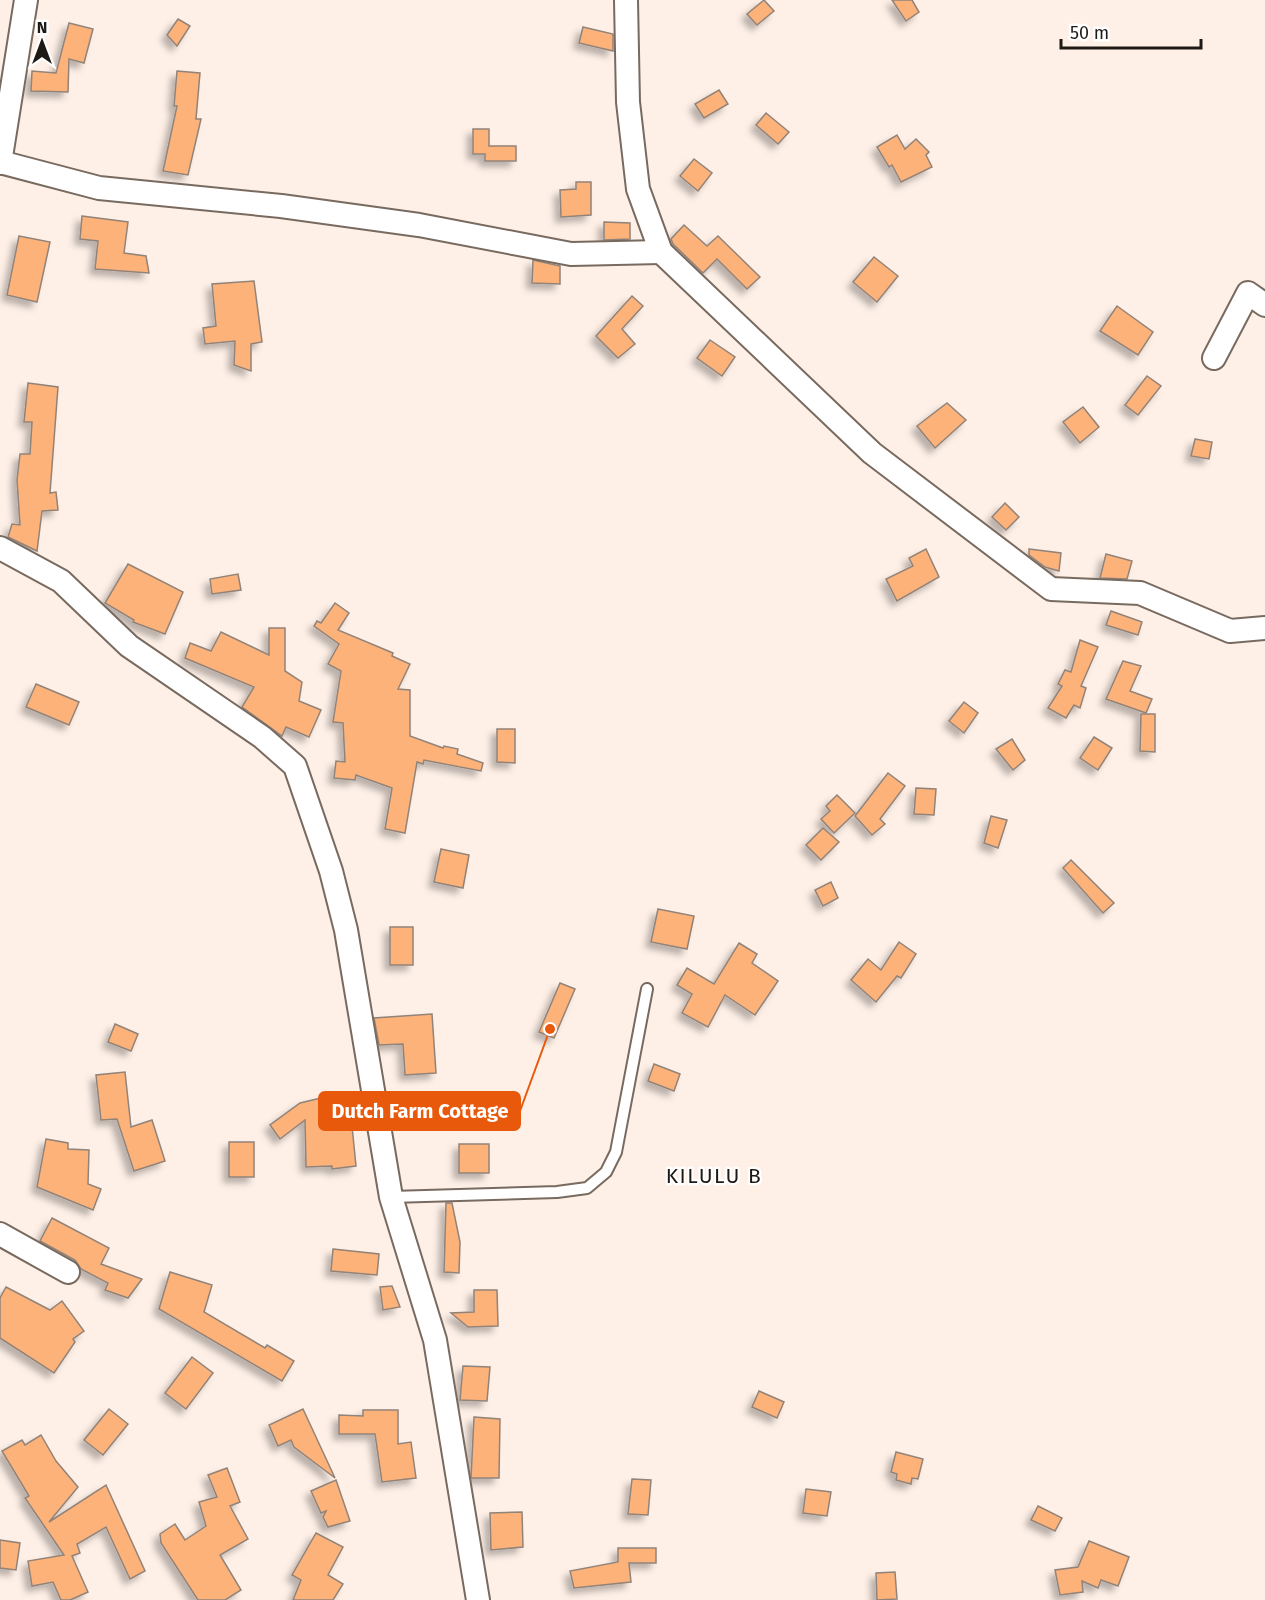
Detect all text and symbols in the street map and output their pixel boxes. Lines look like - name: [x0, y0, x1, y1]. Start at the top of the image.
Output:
- north arrow: [12, 12, 72, 72]
- scale bar: [1061, 12, 1200, 50]
- text: N: [37, 18, 47, 37]
- text: 50 m: [1070, 22, 1109, 44]
- callout: Dutch Farm Cottage: [319, 1092, 520, 1130]
- text: Dutch Farm Cottage: [331, 1099, 509, 1123]
- district label: KILULU B: [666, 1163, 762, 1189]

